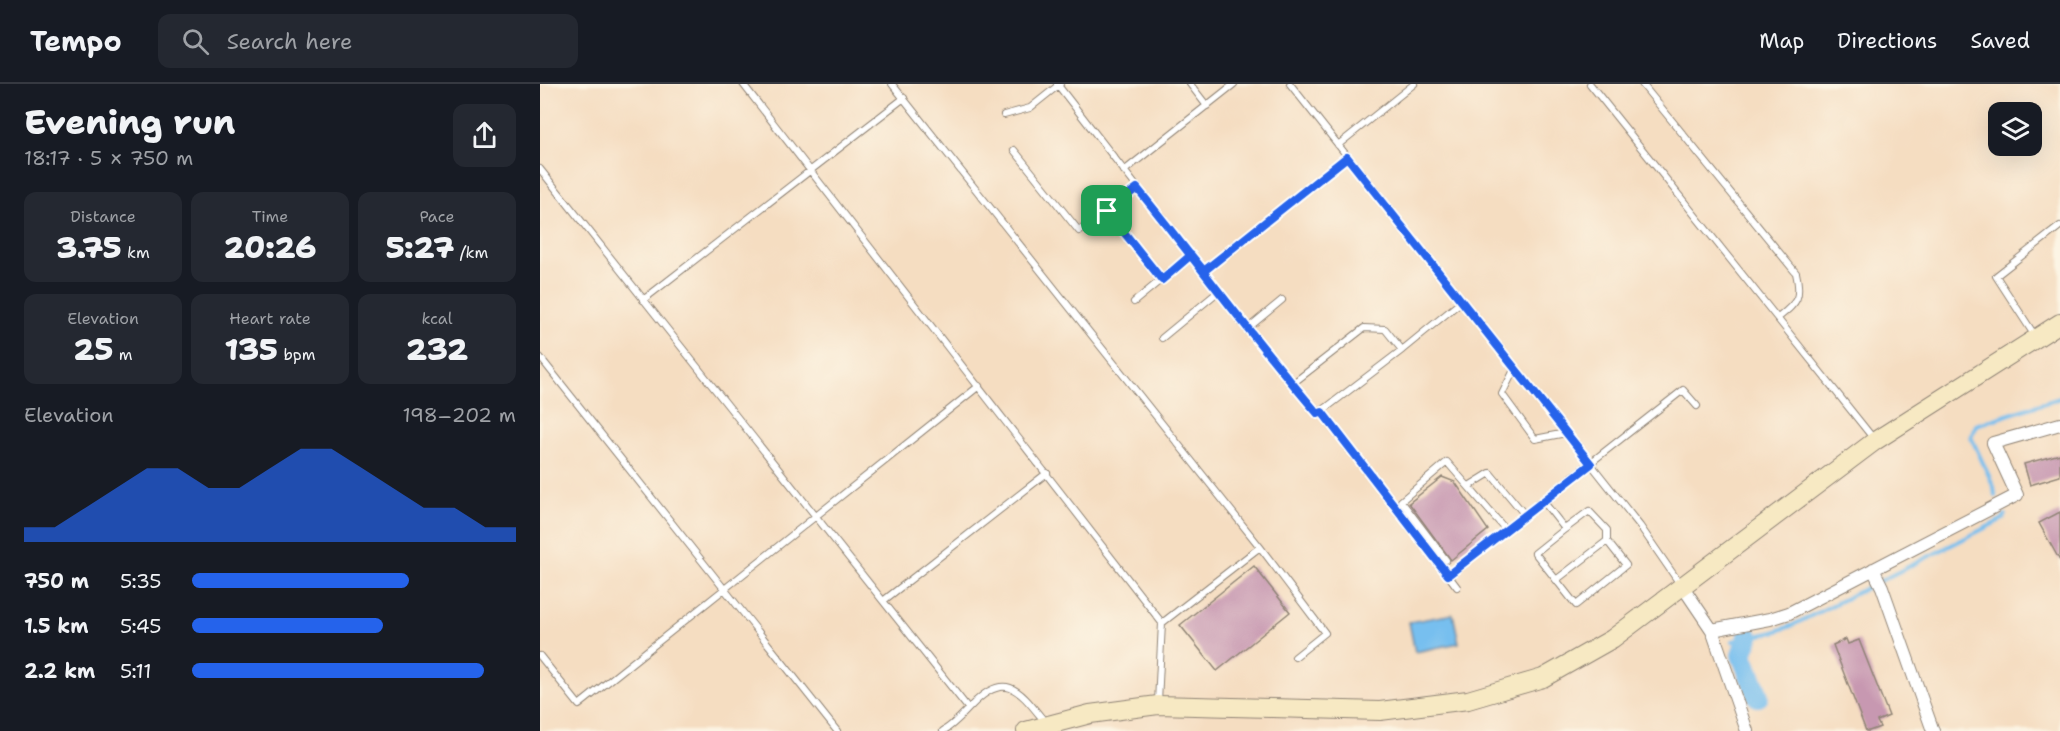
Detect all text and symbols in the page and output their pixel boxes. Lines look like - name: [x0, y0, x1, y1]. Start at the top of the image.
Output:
- search box: [158, 14, 578, 68]
- text: Tempo: [30, 22, 122, 60]
- icon: search: [179, 25, 212, 58]
- text: Search here: [227, 27, 352, 56]
- text: Map: [1759, 27, 1804, 55]
- text: Directions: [1837, 27, 1937, 55]
- text: Saved: [1970, 27, 2030, 55]
- text: Evening run: [24, 100, 235, 145]
- map controls: [1988, 102, 2042, 156]
- button: layers: [1988, 102, 2042, 156]
- button: share: [453, 104, 516, 167]
- text: 18:17 · 5 × 750 m: [24, 145, 193, 171]
- pin: [1081, 185, 1132, 236]
- icon: arrive: [1090, 194, 1123, 227]
- text: Distance: [70, 206, 136, 227]
- text: Time: [252, 206, 288, 227]
- text: Pace: [419, 206, 455, 227]
- text: 3.75: [56, 227, 122, 268]
- text: 20:26: [224, 227, 316, 268]
- text: 5:27: [386, 227, 454, 268]
- text: km: [122, 242, 150, 263]
- text: /km: [454, 242, 488, 263]
- text: Elevation: [67, 308, 139, 329]
- text: Heart rate: [229, 308, 311, 329]
- text: kcal: [421, 308, 453, 329]
- text: 25: [73, 329, 113, 370]
- text: 135: [224, 329, 278, 370]
- text: 232: [406, 329, 468, 370]
- text: m: [113, 344, 133, 365]
- text: bpm: [278, 344, 316, 365]
- text: Elevation: [24, 402, 114, 428]
- text: 198–202 m: [403, 402, 516, 428]
- text: 750 m: [24, 568, 89, 594]
- text: 5:35: [120, 568, 162, 594]
- text: 1.5 km: [24, 613, 88, 639]
- text: 5:45: [120, 613, 161, 639]
- text: 2.2 km: [24, 658, 95, 684]
- text: 5:11: [120, 658, 152, 684]

